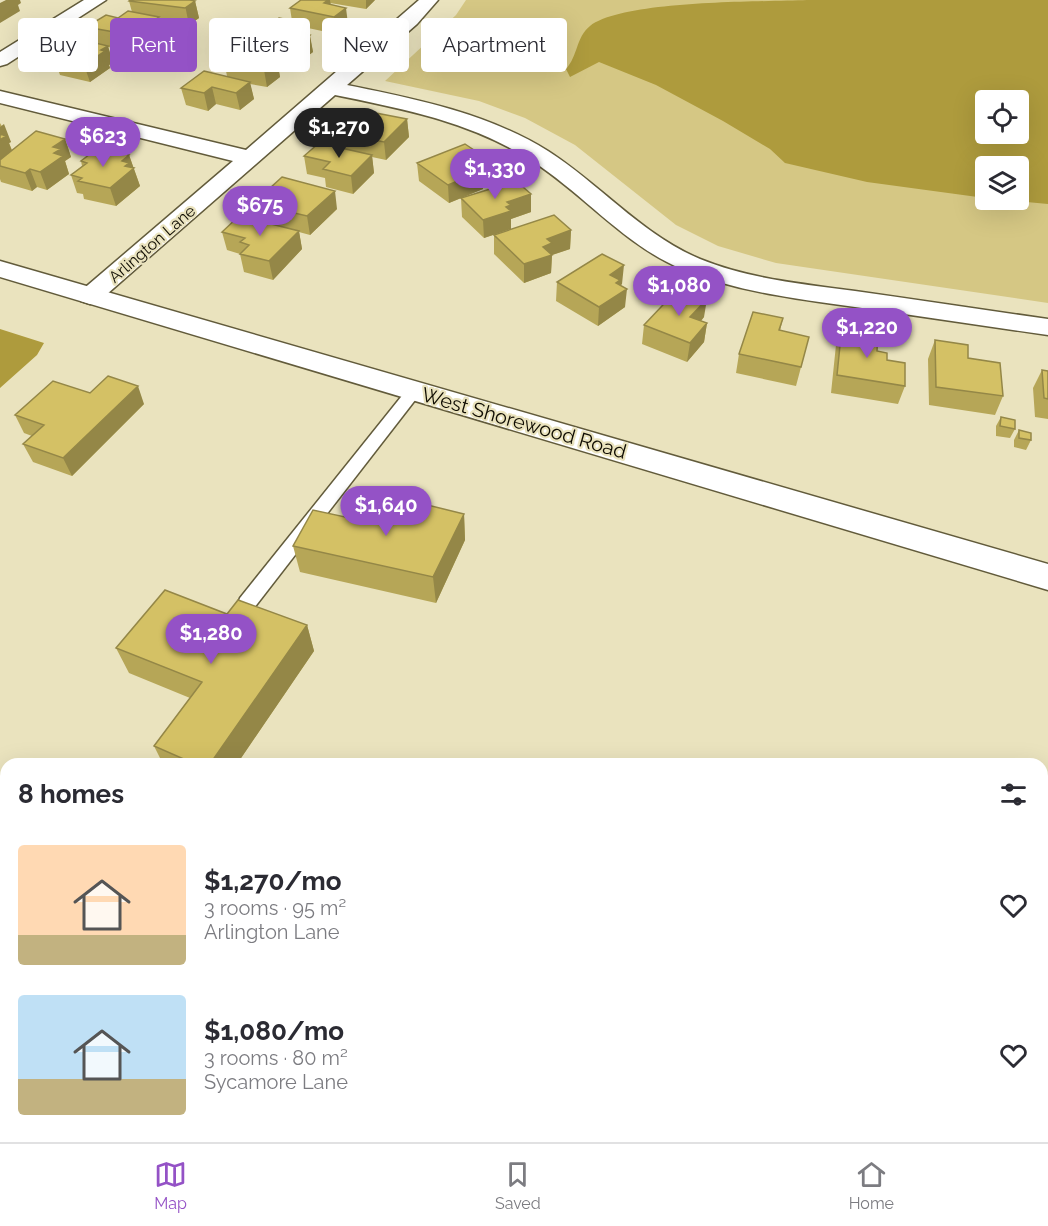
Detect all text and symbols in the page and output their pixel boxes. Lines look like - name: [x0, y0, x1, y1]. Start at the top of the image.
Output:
- chip: Buy: [18, 18, 98, 72]
- chip: Rent: [110, 18, 197, 72]
- chip: Filters: [209, 18, 310, 72]
- chip: New: [322, 18, 409, 72]
- chip: Apartment: [421, 18, 567, 72]
- map controls: [975, 90, 1029, 210]
- button: locate: [975, 90, 1029, 144]
- pin: $1,270: [290, 108, 388, 159]
- text: $1,270: [308, 115, 370, 139]
- pin: $623: [67, 117, 139, 168]
- text: $623: [79, 124, 127, 148]
- pin: $1,330: [446, 149, 544, 200]
- text: $1,330: [464, 156, 526, 180]
- button: layers: [975, 156, 1029, 210]
- pin: $675: [224, 186, 296, 237]
- text: $675: [237, 193, 283, 217]
- street label: Arlington Lane: [105, 201, 199, 287]
- pin: $1,080: [630, 266, 728, 317]
- text: $1,080: [647, 273, 711, 297]
- pin: $1,220: [818, 308, 916, 359]
- text: $1,220: [836, 315, 898, 339]
- street label: West Shorewood Road: [419, 382, 629, 464]
- pin: $1,640: [337, 486, 435, 537]
- text: $1,640: [354, 493, 418, 517]
- pin: $1,280: [162, 614, 260, 665]
- text: $1,280: [180, 621, 242, 645]
- icon: filters: [997, 778, 1030, 811]
- text: 8 homes: [18, 779, 124, 809]
- text: $1,270/mo: [204, 866, 342, 896]
- icon: home: [66, 869, 138, 941]
- icon: heart: [997, 889, 1030, 922]
- text: 3 rooms · 95 m²: [204, 896, 346, 920]
- text: Arlington Lane: [204, 920, 340, 944]
- text: $1,080/mo: [204, 1016, 344, 1046]
- icon: home: [66, 1019, 138, 1091]
- icon: heart: [997, 1039, 1030, 1072]
- text: 3 rooms · 80 m²: [204, 1046, 348, 1070]
- text: Sycamore Lane: [204, 1070, 348, 1094]
- tab: Map: [154, 1158, 187, 1213]
- tab: Saved: [495, 1158, 541, 1213]
- tab: Home: [849, 1158, 894, 1213]

